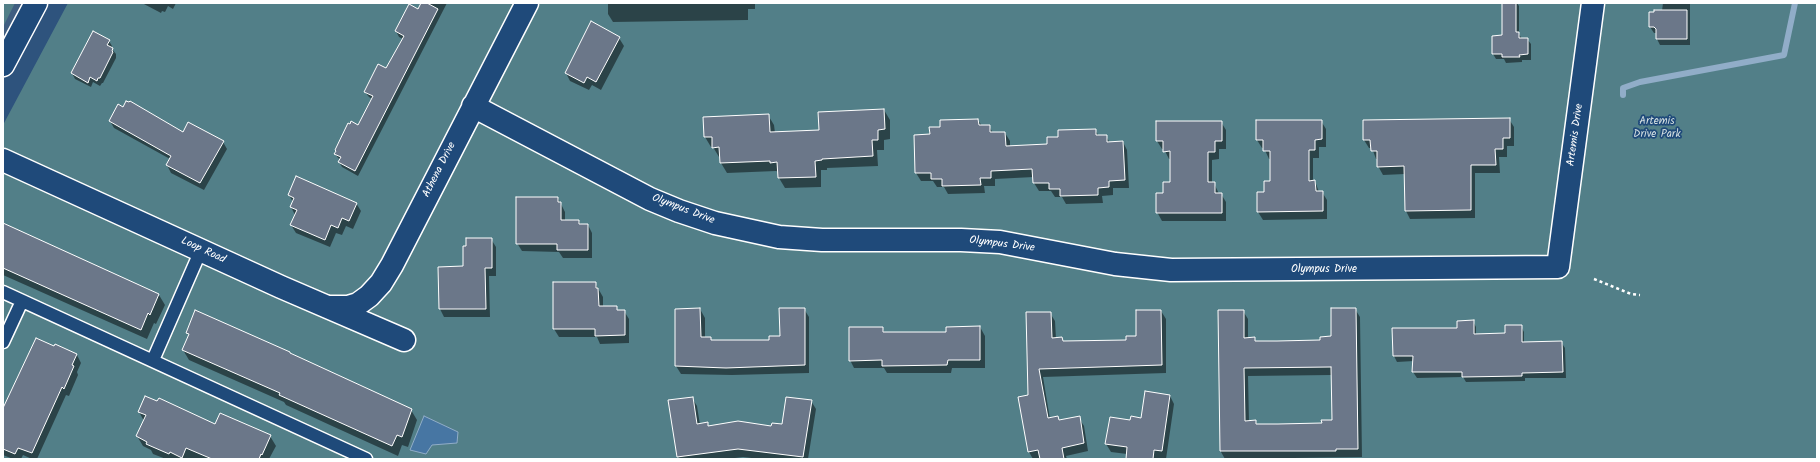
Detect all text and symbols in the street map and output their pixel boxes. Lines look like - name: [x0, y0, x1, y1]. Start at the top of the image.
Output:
- street label: Artemis Drive: [1565, 103, 1587, 167]
- park label: Artemis Drive Park: [1633, 115, 1681, 141]
- street label: Athena Drive: [420, 140, 460, 200]
- street label: Olympus Drive: [650, 192, 716, 228]
- street label: Olympus Drive: [968, 234, 1036, 256]
- street label: Loop Road: [179, 235, 227, 267]
- street label: Olympus Drive: [1291, 263, 1357, 277]

